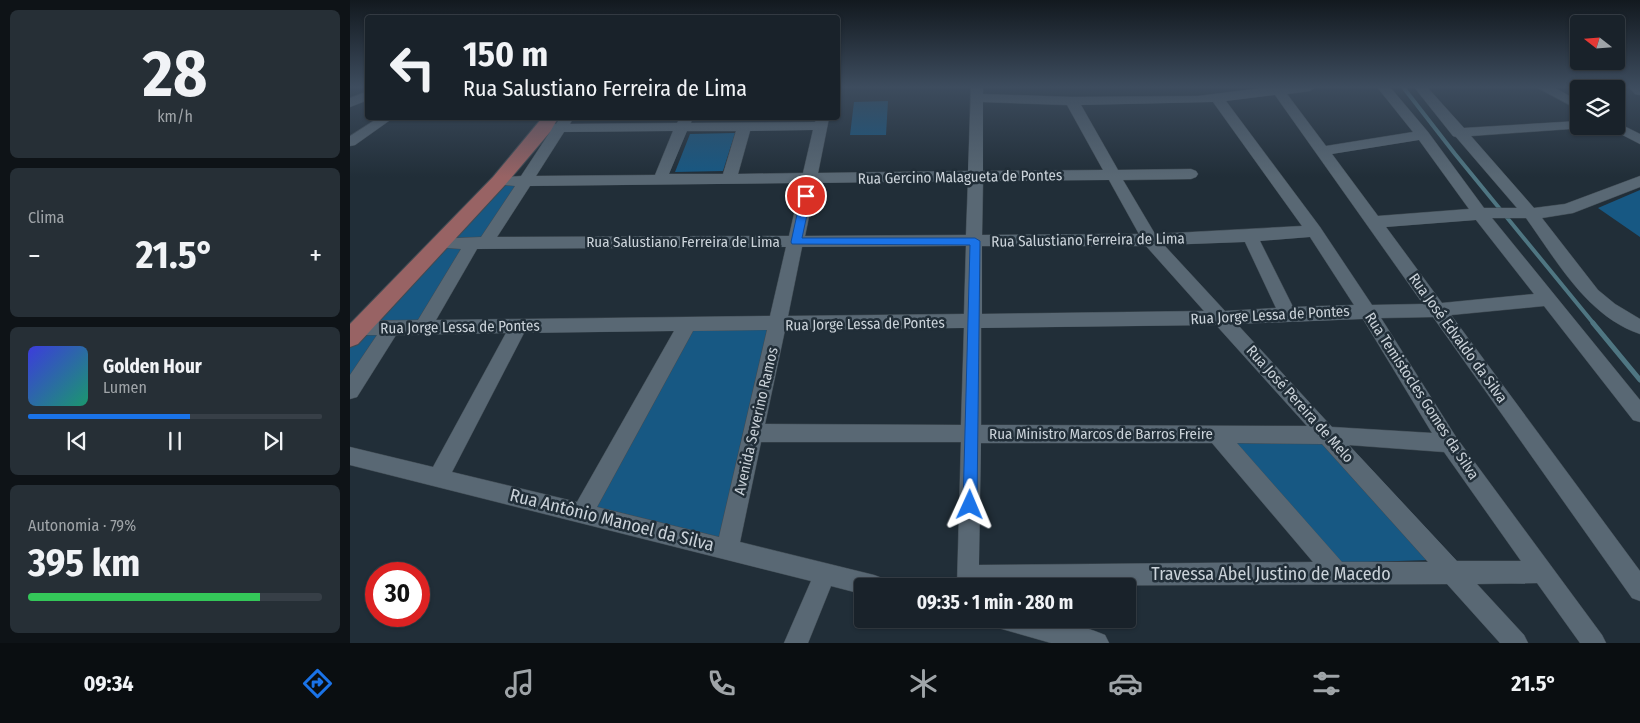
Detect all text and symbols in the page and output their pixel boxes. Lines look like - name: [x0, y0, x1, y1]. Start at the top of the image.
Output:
- north arrow: [1570, 15, 1625, 70]
- map controls: [1570, 15, 1625, 135]
- text: 150 m: [463, 33, 548, 75]
- text: 28: [143, 35, 207, 113]
- icon: left: [380, 35, 445, 100]
- text: Rua Salustiano Ferreira de Lima: [463, 75, 747, 102]
- button: layers: [1570, 80, 1625, 135]
- text: km/h: [157, 107, 193, 126]
- street label: Rua Gercino Malagueta de Pontes: [858, 166, 1062, 188]
- pin: [785, 175, 827, 217]
- icon: arrive: [792, 182, 820, 210]
- text: Clima: [28, 208, 64, 227]
- street label: Rua Salustiano Ferreira de Lima: [991, 229, 1185, 251]
- text: 21.5°: [136, 232, 214, 278]
- street label: Rua Salustiano Ferreira de Lima: [586, 233, 780, 251]
- text: −: [28, 239, 41, 272]
- text: +: [309, 239, 322, 272]
- street label: Rua José Edvaldo da Silva: [1405, 270, 1511, 406]
- street label: Rua Jorge Lessa de Pontes: [1190, 302, 1350, 328]
- street label: Rua Temistocles Gomes da Silva: [1361, 309, 1483, 483]
- street label: Rua Jorge Lessa de Pontes: [785, 314, 945, 334]
- street label: Rua Jorge Lessa de Pontes: [380, 317, 540, 337]
- street label: Rua José Pereira de Melo: [1243, 342, 1357, 466]
- street label: Avenida Severino Ramos: [730, 345, 782, 497]
- text: Golden Hour: [103, 355, 202, 378]
- text: Lumen: [103, 378, 147, 397]
- street label: Rua Ministro Marcos de Barros Freire: [989, 425, 1213, 443]
- icon: previous: [63, 427, 91, 455]
- icon: pause: [161, 427, 189, 455]
- icon: next: [259, 427, 287, 455]
- position arrow: [943, 478, 995, 530]
- street label: Rua Antônio Manoel da Silva: [508, 484, 717, 556]
- text: Autonomia · 79%: [28, 516, 136, 535]
- text: 395 km: [28, 540, 140, 586]
- speed limit sign: 30: [365, 562, 430, 627]
- street label: Travessa Abel Justino de Macedo: [1151, 563, 1391, 585]
- text: 09:35 · 1 min · 280 m: [917, 591, 1073, 614]
- icon: directions: [300, 666, 335, 701]
- icon: music: [502, 666, 537, 701]
- icon: phone: [704, 666, 739, 701]
- icon: climate: [906, 666, 941, 701]
- icon: car: [1108, 666, 1143, 701]
- icon: filters: [1309, 666, 1344, 701]
- text: 09:34: [83, 670, 134, 697]
- text: 21.5°: [1511, 670, 1557, 697]

